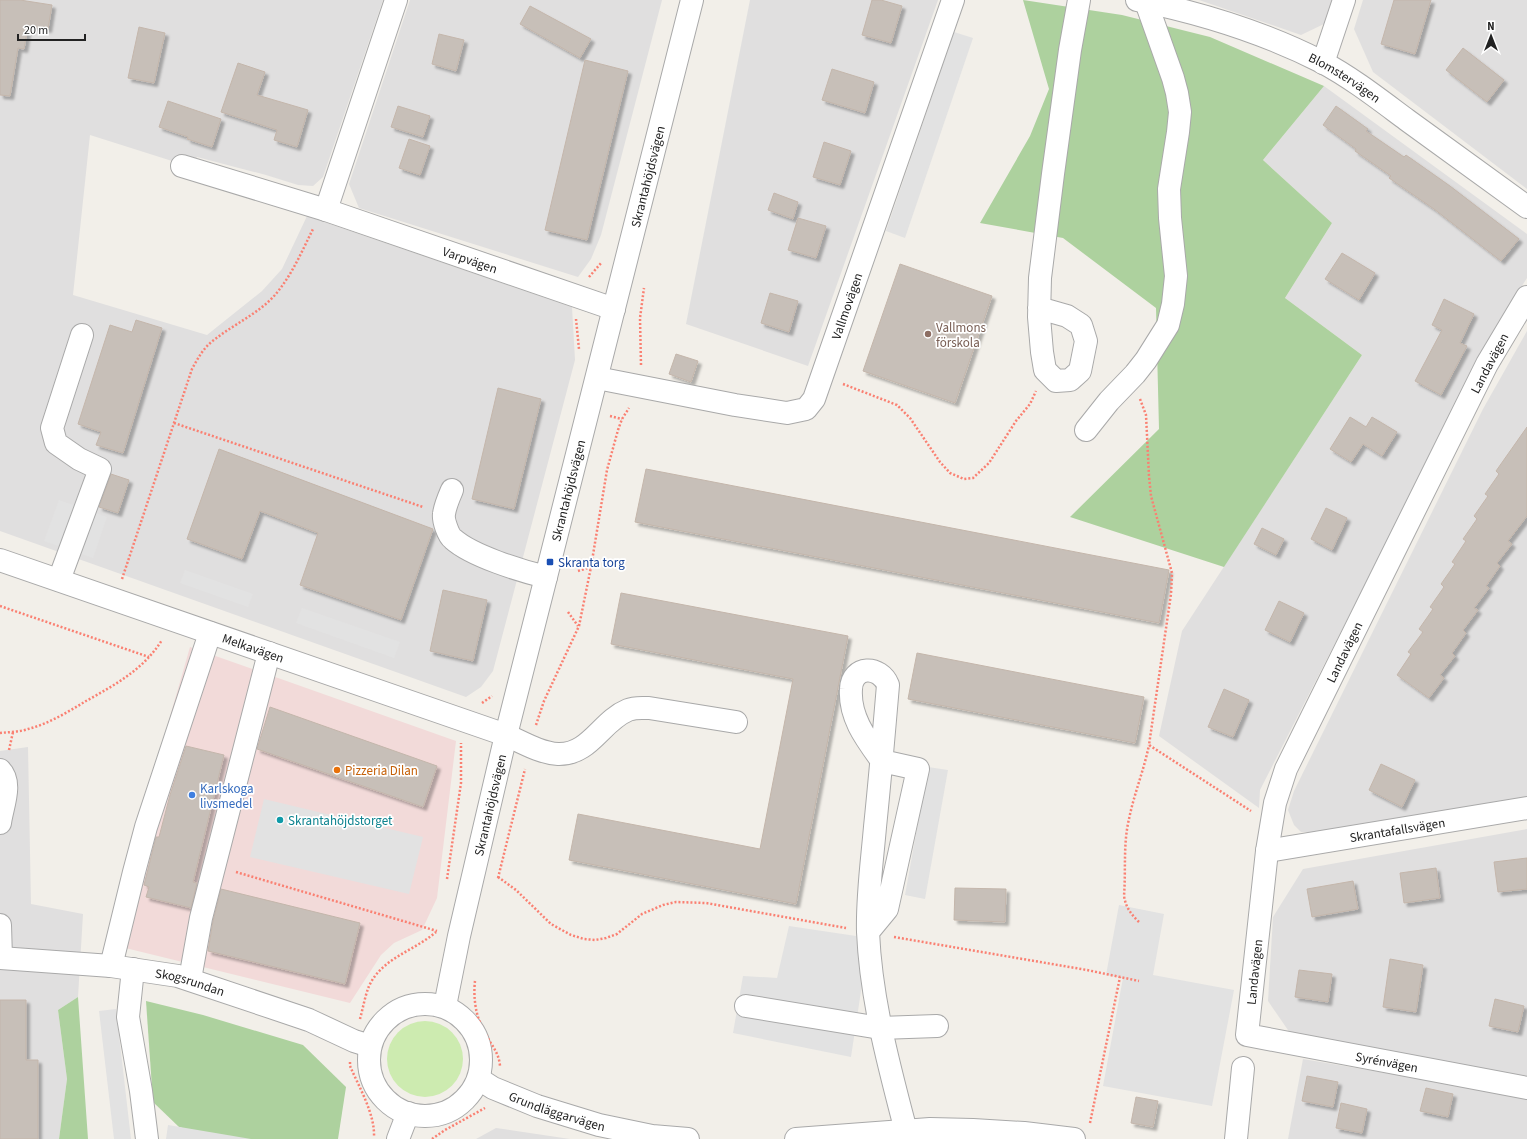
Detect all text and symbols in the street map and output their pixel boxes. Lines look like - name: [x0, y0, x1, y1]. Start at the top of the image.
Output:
- scale bar: [18, 16, 85, 42]
- north arrow: [1471, 16, 1511, 56]
- text: N: [1487, 19, 1495, 34]
- text: 20 m: [24, 22, 48, 39]
- street label: Blomstervägen: [1305, 49, 1384, 107]
- street label: Skrantahöjdsvägen: [627, 124, 670, 229]
- street label: Varpvägen: [440, 243, 500, 278]
- street label: Vallmovägen: [827, 270, 867, 342]
- place label: Vallmons förskola: [936, 319, 987, 352]
- marker: Vallmons förskola: [923, 329, 933, 339]
- street label: Landavägen: [1466, 330, 1513, 397]
- street label: Skrantahöjdsvägen: [547, 438, 590, 544]
- place label: Skranta torg: [558, 554, 625, 572]
- marker: Skranta torg: [545, 557, 555, 567]
- street label: Landavägen: [1322, 619, 1367, 686]
- street label: Melkavägen: [220, 630, 286, 668]
- street label: Skrantahöjdsvägen: [470, 752, 511, 858]
- place label: Pizzeria Dilan: [345, 762, 418, 780]
- marker: Pizzeria Dilan: [332, 765, 342, 775]
- place label: Karlskoga livsmedel: [200, 780, 254, 813]
- marker: Karlskoga livsmedel: [187, 790, 197, 800]
- place label: Skrantahöjdstorget: [288, 812, 393, 830]
- street label: Skrantafallsvägen: [1348, 814, 1446, 847]
- marker: Skrantahöjdstorget: [275, 815, 285, 825]
- street label: Landavägen: [1243, 938, 1267, 1006]
- street label: Skogsrundan: [154, 965, 227, 1001]
- street label: Syrénvägen: [1354, 1048, 1419, 1077]
- street label: Grundläggarvägen: [506, 1087, 607, 1136]

